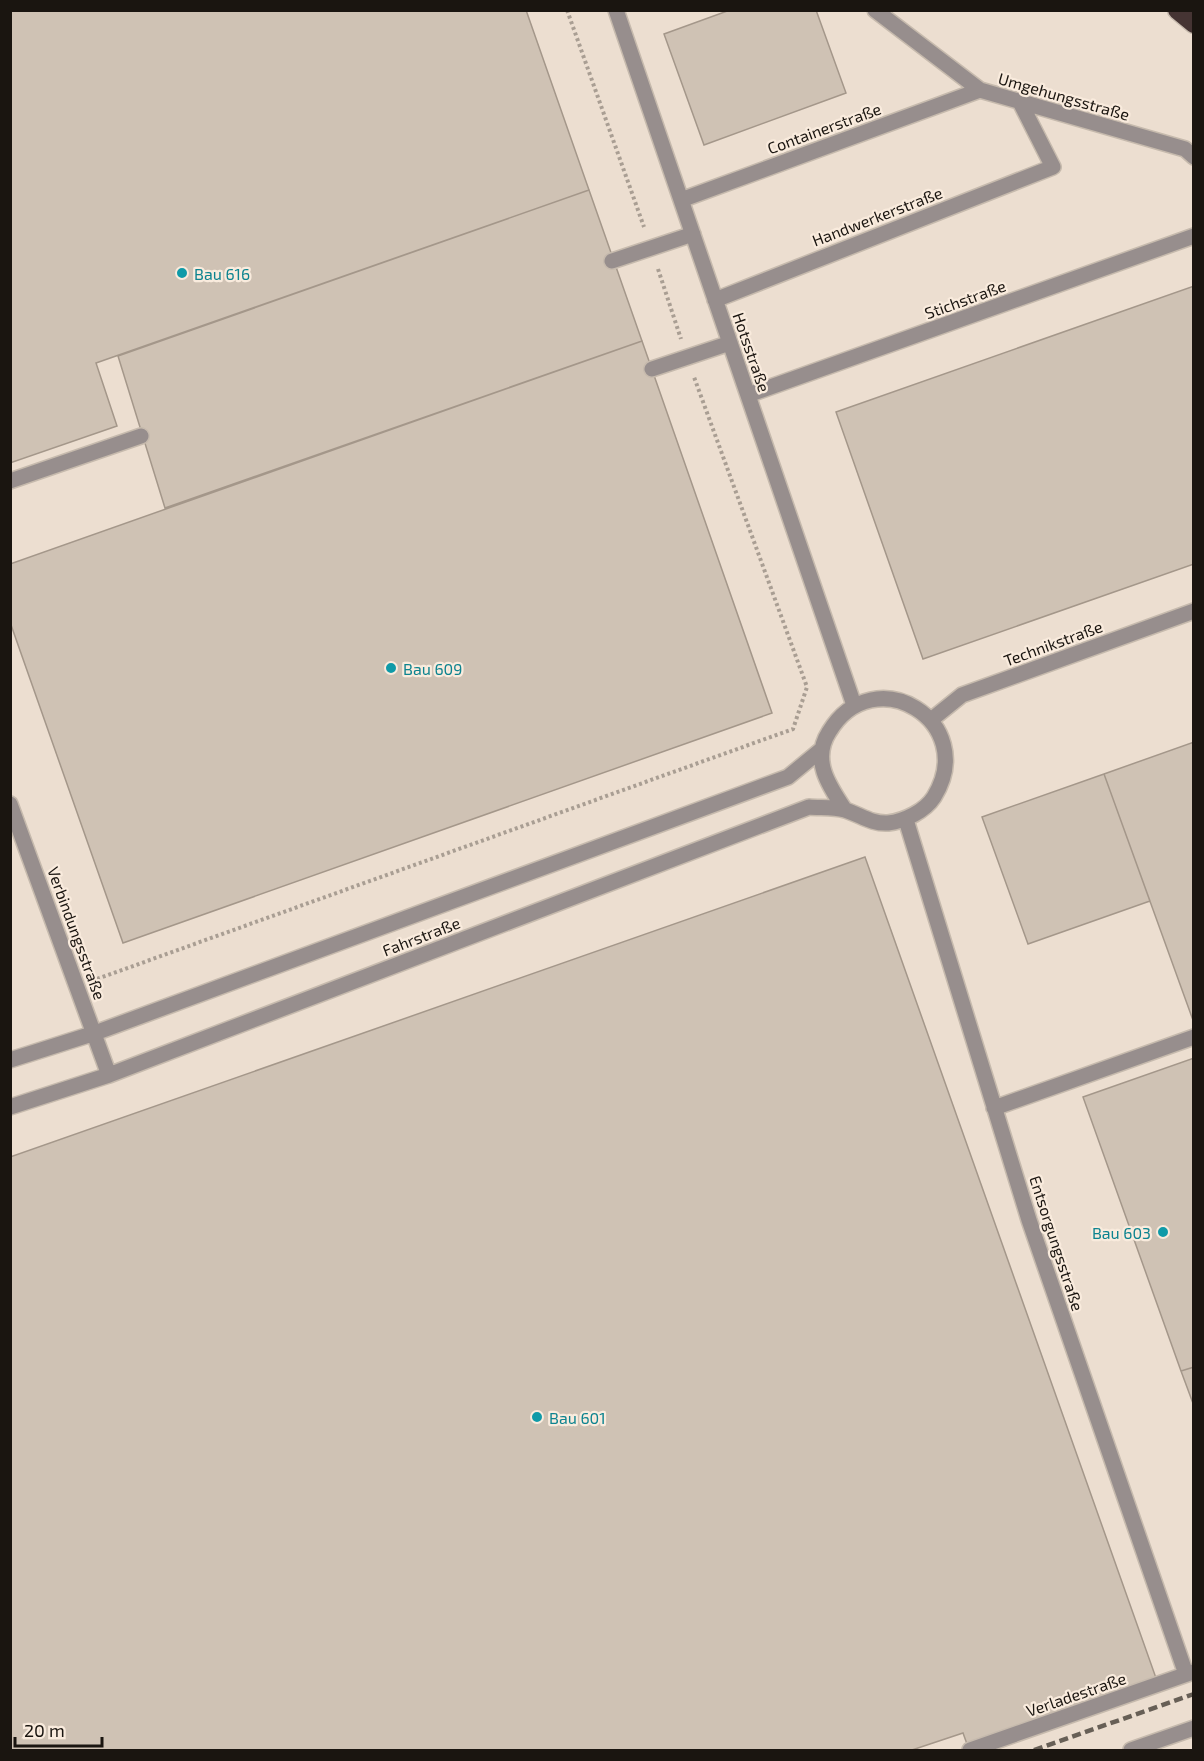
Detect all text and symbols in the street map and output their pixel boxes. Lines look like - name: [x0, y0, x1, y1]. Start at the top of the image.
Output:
- street label: Umgehungsstraße: [996, 68, 1132, 124]
- street label: Containerstraße: [765, 99, 883, 157]
- street label: Handwerkerstraße: [809, 182, 945, 250]
- place label: Bau 616: [194, 264, 250, 283]
- marker: Bau 616: [175, 266, 189, 280]
- street label: Stichstraße: [922, 276, 1008, 322]
- street label: Hotsstraße: [730, 310, 774, 394]
- street label: Technikstraße: [1001, 616, 1105, 670]
- place label: Bau 609: [403, 659, 462, 678]
- marker: Bau 609: [384, 661, 398, 675]
- street label: Verbindungsstraße: [44, 864, 110, 1002]
- street label: Fahrstraße: [380, 913, 462, 959]
- street label: Entsorgungsstraße: [1026, 1173, 1088, 1313]
- place label: Bau 603: [1092, 1223, 1151, 1242]
- marker: Bau 603: [1156, 1225, 1170, 1239]
- place label: Bau 601: [549, 1408, 606, 1427]
- marker: Bau 601: [530, 1410, 544, 1424]
- street label: Verladestraße: [1024, 1668, 1128, 1720]
- scale bar: [15, 1710, 102, 1748]
- text: 20 m: [24, 1719, 65, 1741]

